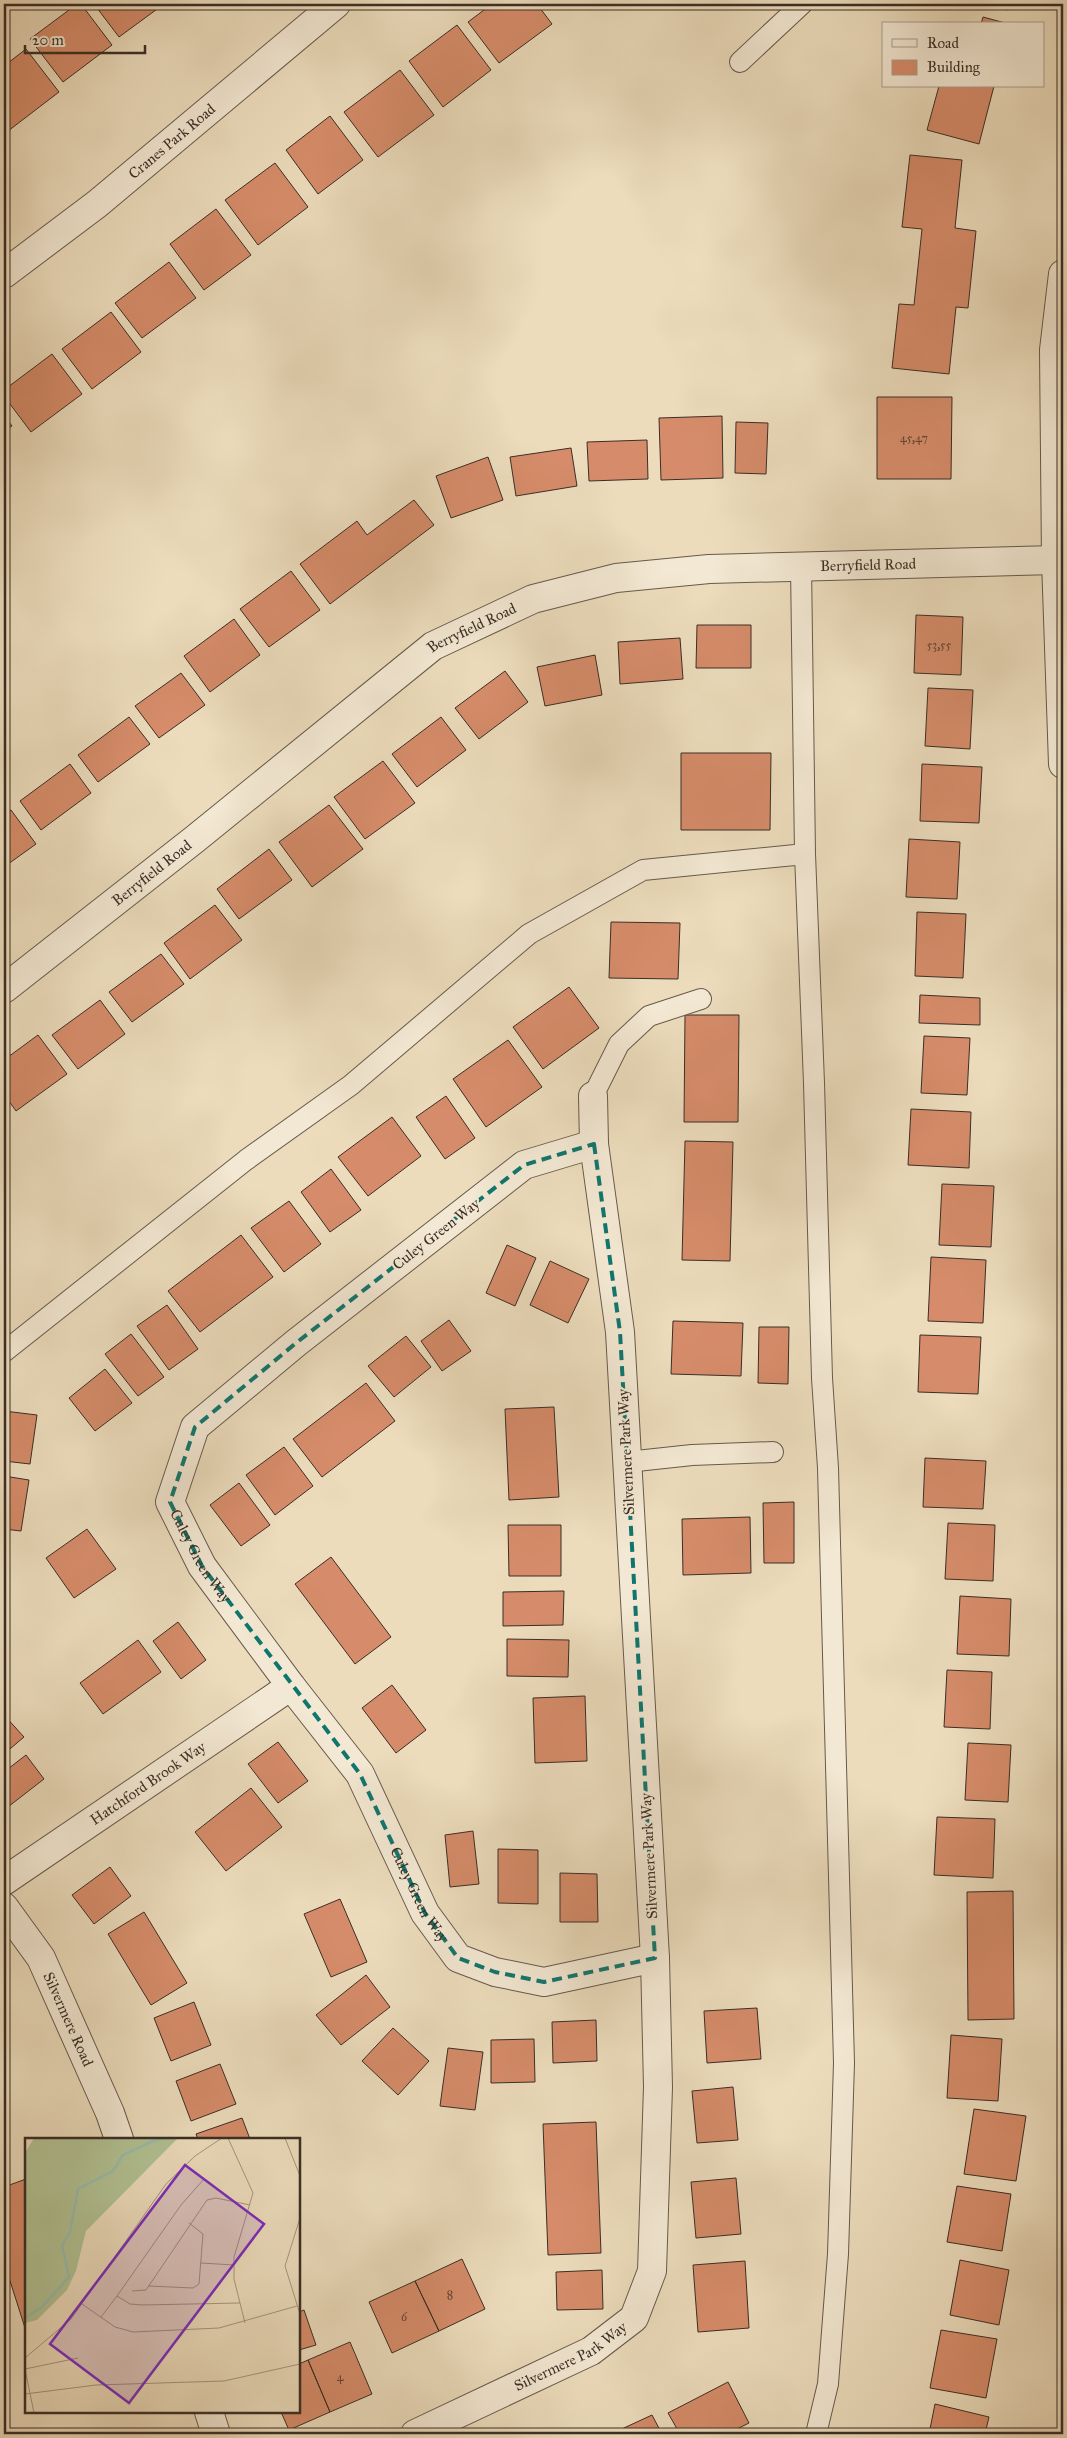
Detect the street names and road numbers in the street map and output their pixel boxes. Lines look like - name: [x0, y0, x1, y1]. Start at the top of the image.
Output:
- street label: Cranes Park Road: [125, 100, 219, 183]
- street label: Berryfield Road: [820, 555, 917, 575]
- street label: Berryfield Road: [423, 599, 519, 656]
- street label: Berryfield Road: [108, 836, 196, 910]
- street label: Culey Green Way: [389, 1194, 484, 1274]
- street label: Silvermere Park Way: [614, 1387, 638, 1516]
- street label: Culey Green Way: [166, 1506, 236, 1607]
- street label: Hatchford Brook Way: [87, 1737, 210, 1829]
- street label: Silvermere Park Way: [637, 1791, 661, 1920]
- street label: Culey Green Way: [386, 1844, 453, 1946]
- street label: Silvermere Road: [39, 1969, 97, 2070]
- street label: Silvermere Park Way: [511, 2317, 631, 2395]

